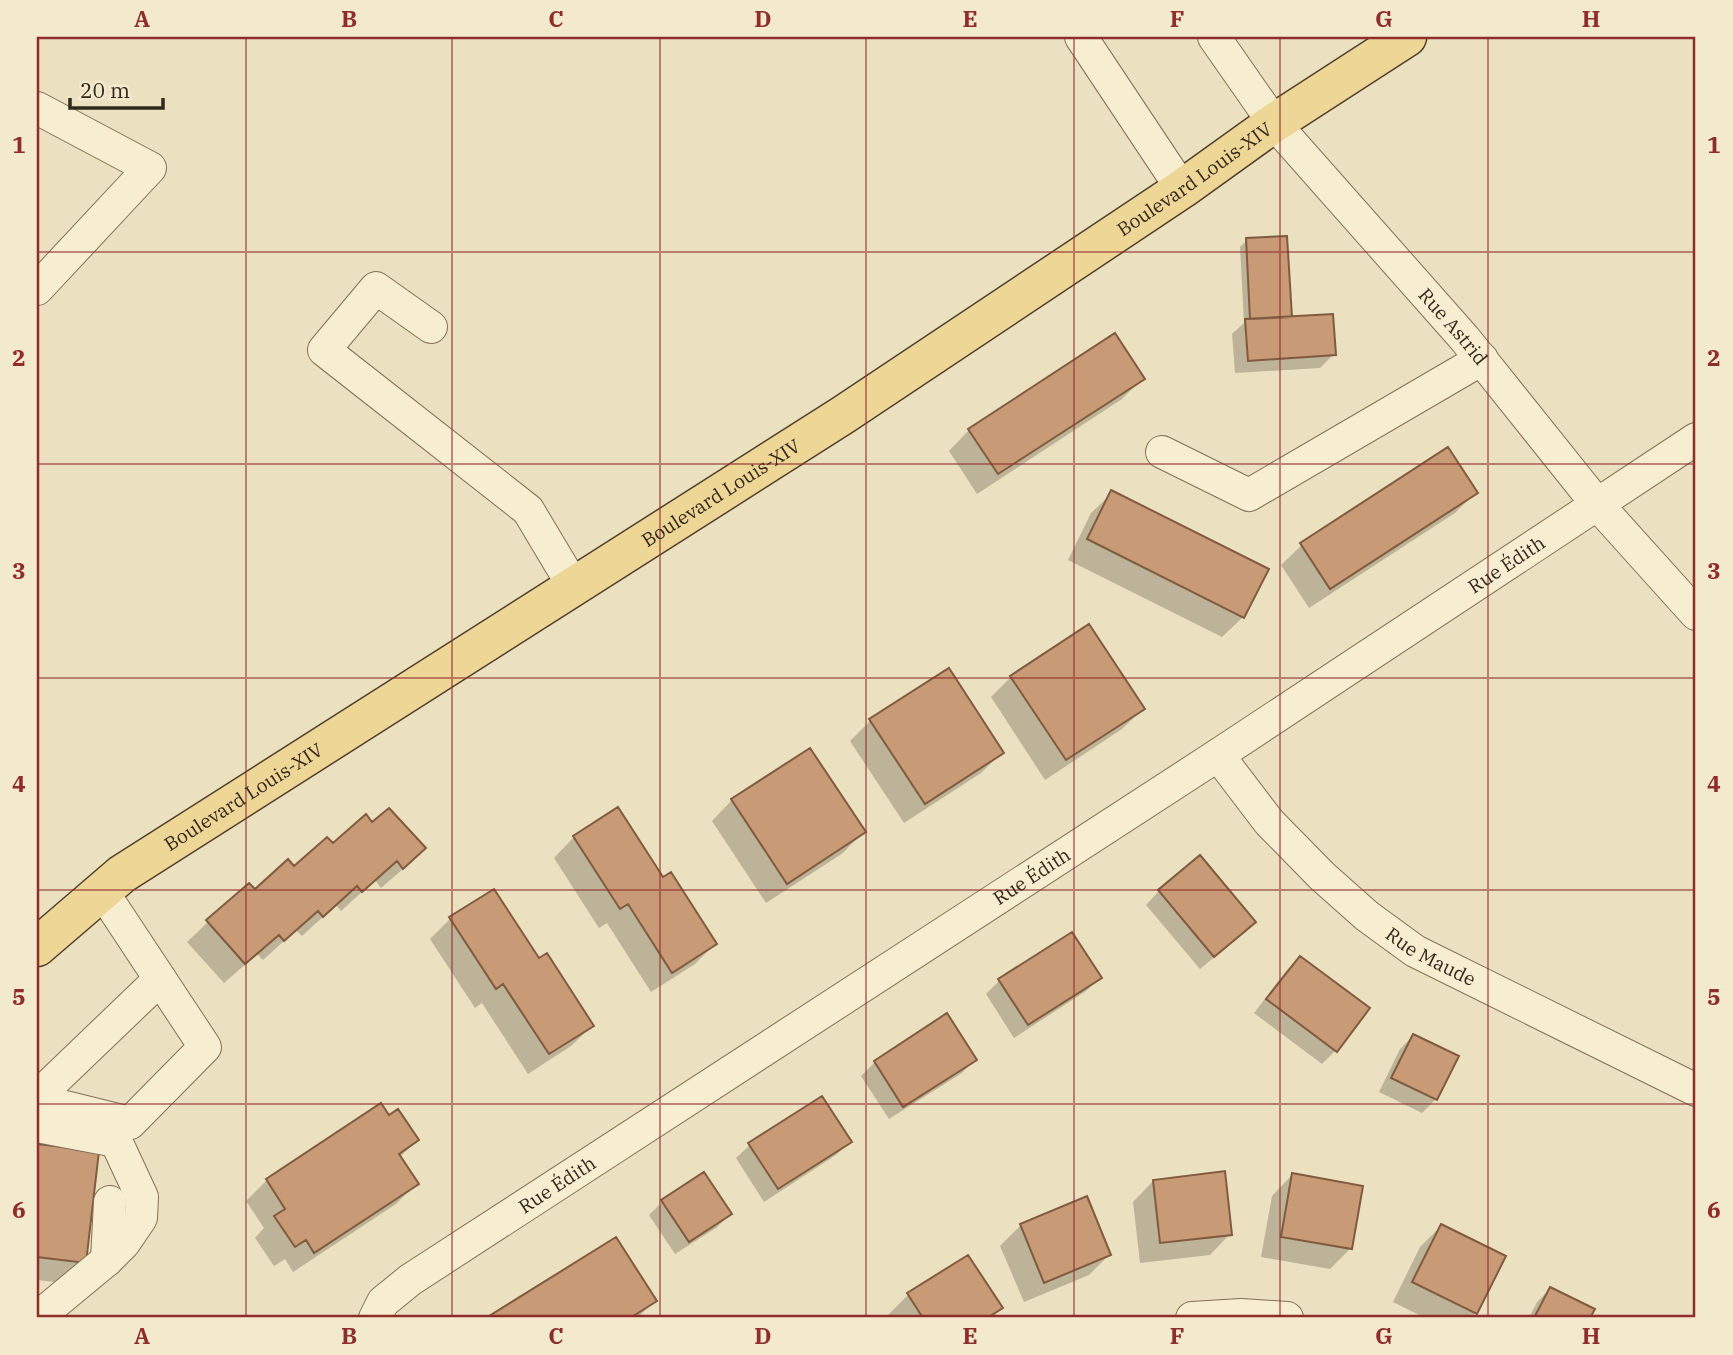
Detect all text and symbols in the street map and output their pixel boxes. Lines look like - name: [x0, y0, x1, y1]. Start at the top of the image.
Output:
- text: A: [134, 3, 150, 33]
- text: B: [341, 3, 357, 33]
- text: C: [548, 3, 564, 33]
- text: D: [754, 3, 772, 33]
- text: E: [962, 3, 978, 33]
- text: F: [1170, 3, 1184, 33]
- text: G: [1375, 3, 1393, 33]
- text: H: [1582, 3, 1600, 33]
- scale bar: [70, 66, 163, 110]
- text: 20 m: [80, 76, 130, 104]
- street label: Boulevard Louis-XIV: [1112, 116, 1277, 241]
- text: 1: [12, 129, 26, 159]
- text: 1: [1707, 129, 1721, 159]
- street label: Rue Astrid: [1414, 283, 1493, 370]
- text: 2: [12, 342, 26, 372]
- text: 2: [1707, 342, 1721, 372]
- street label: Boulevard Louis-XIV: [637, 433, 805, 552]
- street label: Rue Édith: [1463, 530, 1549, 598]
- text: 3: [12, 555, 26, 585]
- text: 3: [1707, 555, 1721, 585]
- street label: Boulevard Louis-XIV: [160, 737, 328, 856]
- text: 4: [12, 768, 26, 798]
- text: 4: [1707, 768, 1721, 798]
- street label: Rue Édith: [988, 842, 1075, 910]
- street label: Rue Maude: [1381, 922, 1480, 991]
- text: 5: [12, 981, 26, 1011]
- text: 5: [1707, 981, 1721, 1011]
- street label: Rue Édith: [514, 1151, 600, 1218]
- text: 6: [12, 1194, 26, 1224]
- text: 6: [1707, 1194, 1721, 1224]
- text: A: [134, 1320, 150, 1350]
- text: B: [341, 1320, 357, 1350]
- text: C: [548, 1320, 564, 1350]
- text: D: [754, 1320, 772, 1350]
- text: E: [962, 1320, 978, 1350]
- text: F: [1170, 1320, 1184, 1350]
- text: G: [1375, 1320, 1393, 1350]
- text: H: [1582, 1320, 1600, 1350]

